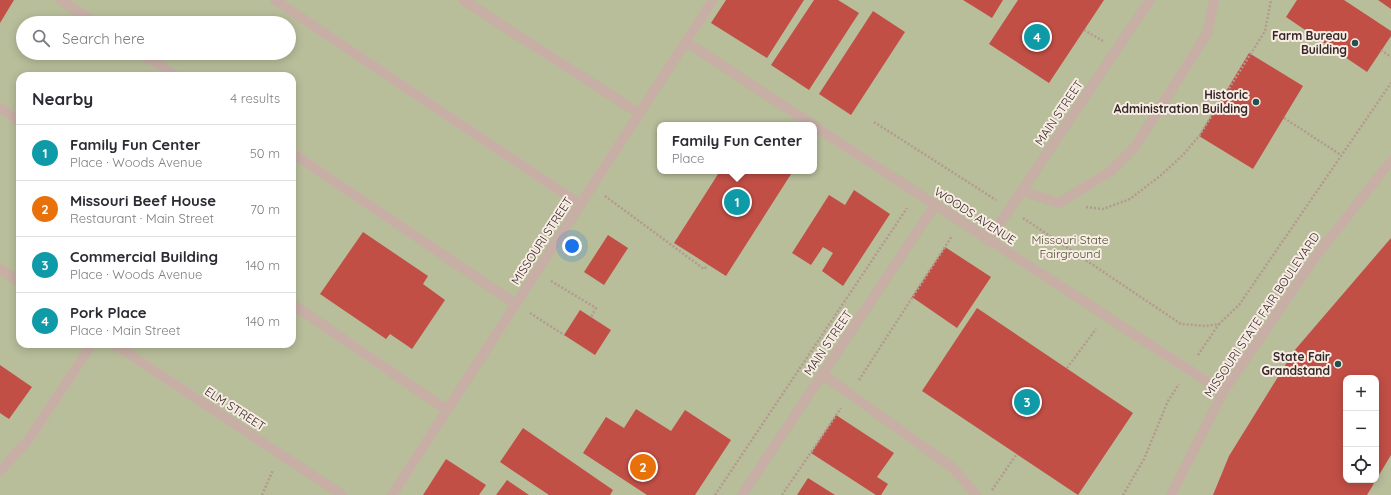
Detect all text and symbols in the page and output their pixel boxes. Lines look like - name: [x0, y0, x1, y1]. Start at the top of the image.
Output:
- search box: [16, 16, 296, 60]
- pin: 4: [1024, 22, 1050, 52]
- icon: search: [30, 27, 52, 49]
- place label: Farm Bureau Building: [1272, 28, 1347, 57]
- text: Search here: [62, 29, 145, 48]
- marker: Farm Bureau Building: [1350, 38, 1360, 48]
- street label: MAIN STREET: [1031, 77, 1086, 148]
- place label: Historic Administration Building: [1114, 87, 1248, 116]
- text: Nearby: [32, 88, 93, 109]
- text: 4 results: [230, 90, 280, 106]
- marker: Historic Administration Building: [1251, 97, 1261, 107]
- popup: [657, 122, 817, 174]
- text: Family Fun Center: [672, 131, 802, 150]
- text: Family Fun Center: [70, 135, 201, 154]
- text: 1: [42, 145, 48, 161]
- text: 50 m: [250, 145, 280, 161]
- text: Place: [672, 150, 704, 166]
- text: Place · Woods Avenue: [70, 154, 202, 170]
- street label: WOODS AVENUE: [932, 184, 1019, 248]
- pin: 1: [724, 187, 750, 217]
- text: Missouri Beef House: [70, 191, 216, 210]
- street label: MISSOURI STREET: [508, 194, 575, 287]
- text: 2: [41, 201, 49, 217]
- text: 70 m: [250, 201, 280, 217]
- text: Restaurant · Main Street: [70, 210, 214, 226]
- street label: MISSOURI STATE FAIR BOULEVARD: [1201, 229, 1323, 400]
- park label: Missouri State Fairground: [1031, 232, 1109, 261]
- your location: [562, 236, 582, 256]
- text: Commercial Building: [70, 247, 218, 266]
- text: 3: [42, 257, 48, 273]
- text: 140 m: [245, 257, 280, 273]
- text: Place · Woods Avenue: [70, 266, 202, 282]
- text: Pork Place: [70, 303, 147, 322]
- street label: MAIN STREET: [800, 307, 855, 378]
- text: 4: [41, 313, 49, 329]
- text: 140 m: [245, 313, 280, 329]
- text: Place · Main Street: [70, 322, 180, 338]
- place label: State Fair Grandstand: [1261, 349, 1330, 378]
- marker: State Fair Grandstand: [1333, 359, 1343, 369]
- map controls: [1343, 375, 1379, 483]
- button: +: [1343, 375, 1379, 411]
- street label: ELM STREET: [202, 383, 268, 434]
- pin: 3: [1014, 387, 1040, 417]
- button: −: [1343, 411, 1379, 447]
- button: locate: [1343, 447, 1379, 483]
- pin: 2: [630, 452, 656, 482]

